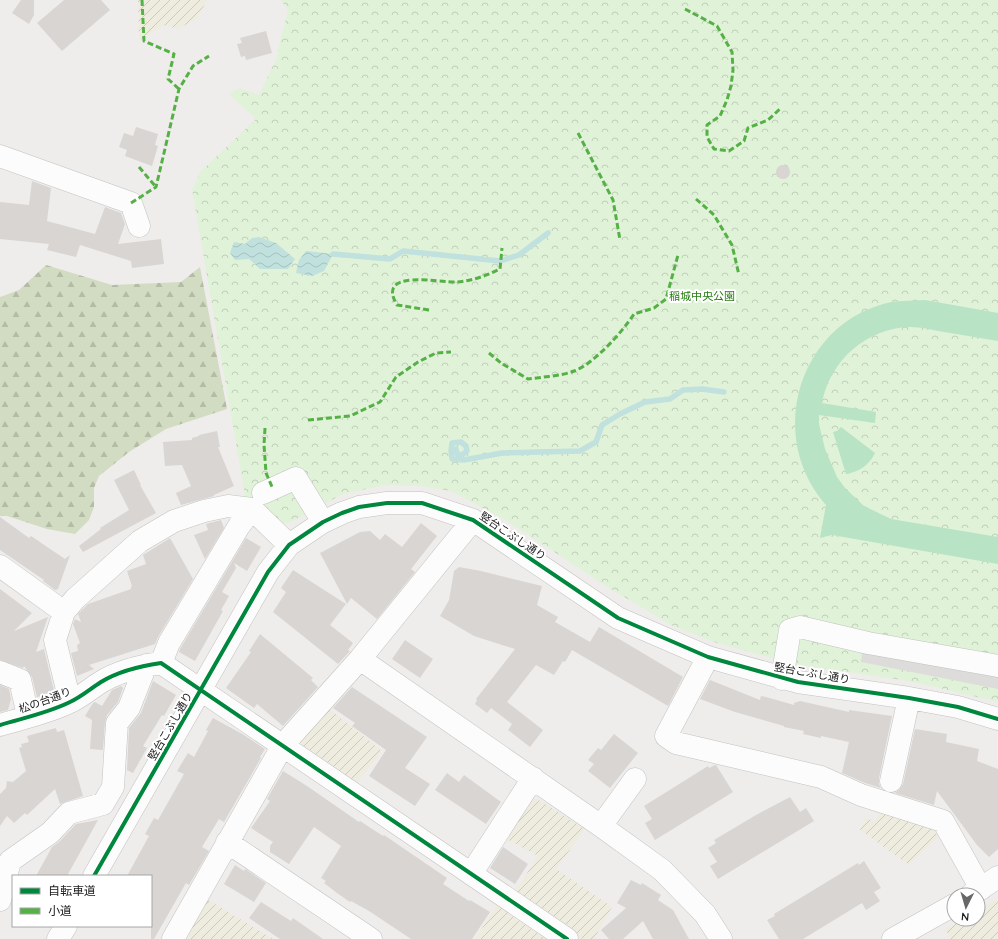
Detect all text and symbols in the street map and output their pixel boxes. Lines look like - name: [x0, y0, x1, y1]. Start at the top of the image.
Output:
- park label: 稲城中央公園: [669, 289, 735, 303]
- street label: 竪台こぶし通り: [477, 509, 549, 563]
- street label: 竪台こぶし通り: [773, 659, 851, 687]
- street label: 松の台通り: [17, 684, 73, 716]
- street label: 竪台こぶし通り: [145, 689, 195, 763]
- legend: [12, 875, 152, 927]
- text: 自転車道: [48, 883, 96, 898]
- north arrow: [946, 887, 986, 927]
- text: 小道: [48, 903, 72, 918]
- text: N: [960, 910, 970, 924]

